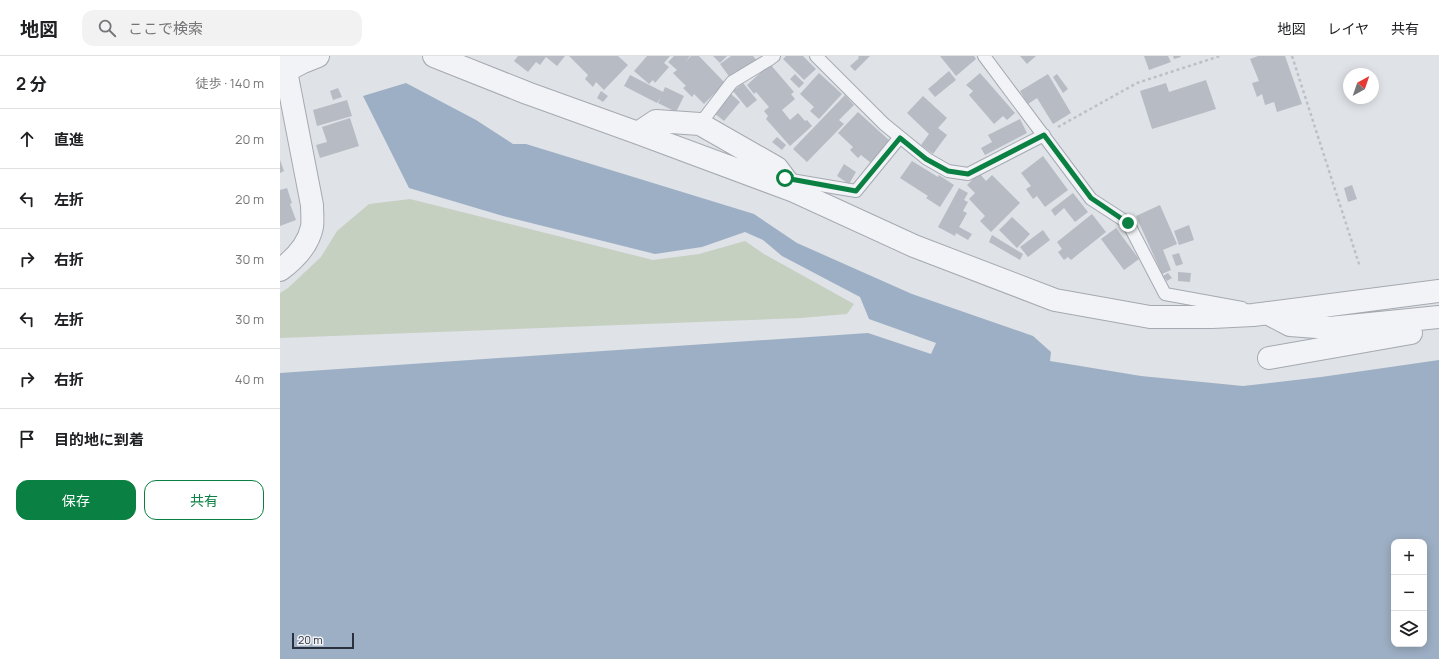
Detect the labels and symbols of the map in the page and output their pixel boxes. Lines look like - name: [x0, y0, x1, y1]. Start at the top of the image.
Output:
- north arrow: [1343, 68, 1379, 104]
- route start: [776, 169, 794, 187]
- route end: [1119, 214, 1137, 232]
- scale bar: [292, 631, 354, 650]

